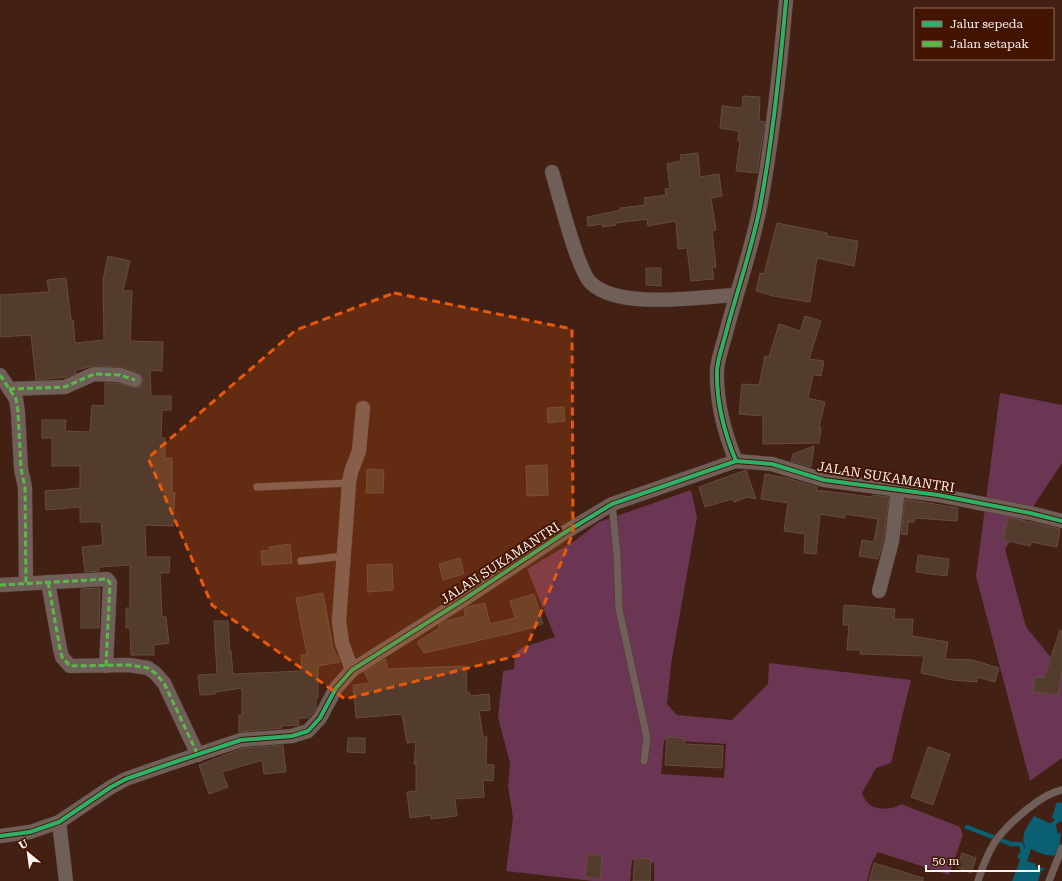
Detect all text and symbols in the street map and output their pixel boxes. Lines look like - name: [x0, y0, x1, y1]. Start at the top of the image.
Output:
- legend: [914, 8, 1054, 60]
- text: Jalur sepeda: [950, 17, 1024, 31]
- text: Jalan setapak: [950, 37, 1029, 51]
- street label: JALAN SUKAMANTRI: [816, 459, 956, 495]
- street label: JALAN SUKAMANTRI: [438, 519, 562, 607]
- north arrow: [8, 833, 48, 873]
- text: U: [17, 837, 31, 852]
- scale bar: [926, 847, 1039, 873]
- text: 50 m: [932, 854, 959, 868]

